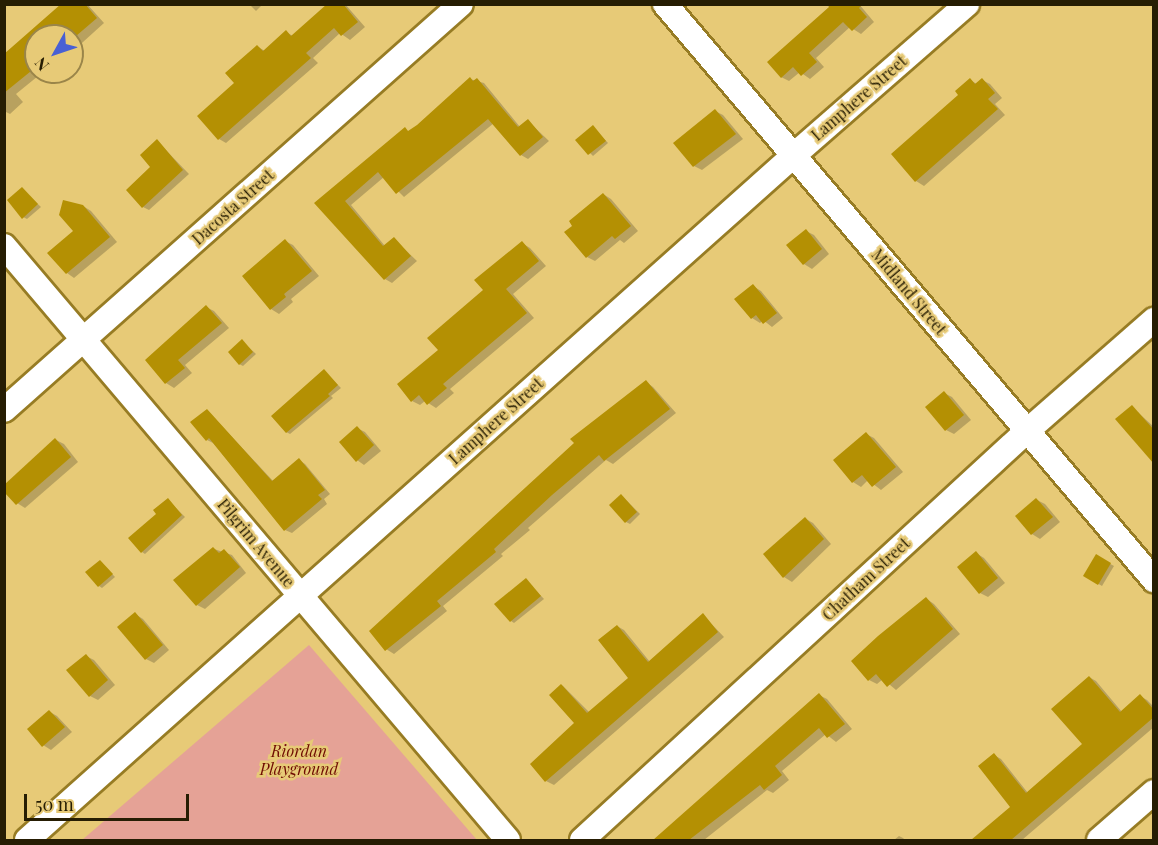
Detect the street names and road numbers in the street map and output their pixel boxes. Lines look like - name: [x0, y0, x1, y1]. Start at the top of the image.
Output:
- street label: Lamphere Street: [807, 51, 911, 145]
- street label: Dacosta Street: [188, 165, 278, 249]
- street label: Midland Street: [867, 245, 951, 339]
- street label: Lamphere Street: [445, 374, 547, 468]
- street label: Pilgrim Avenue: [213, 495, 299, 591]
- street label: Chatham Street: [818, 534, 914, 624]

